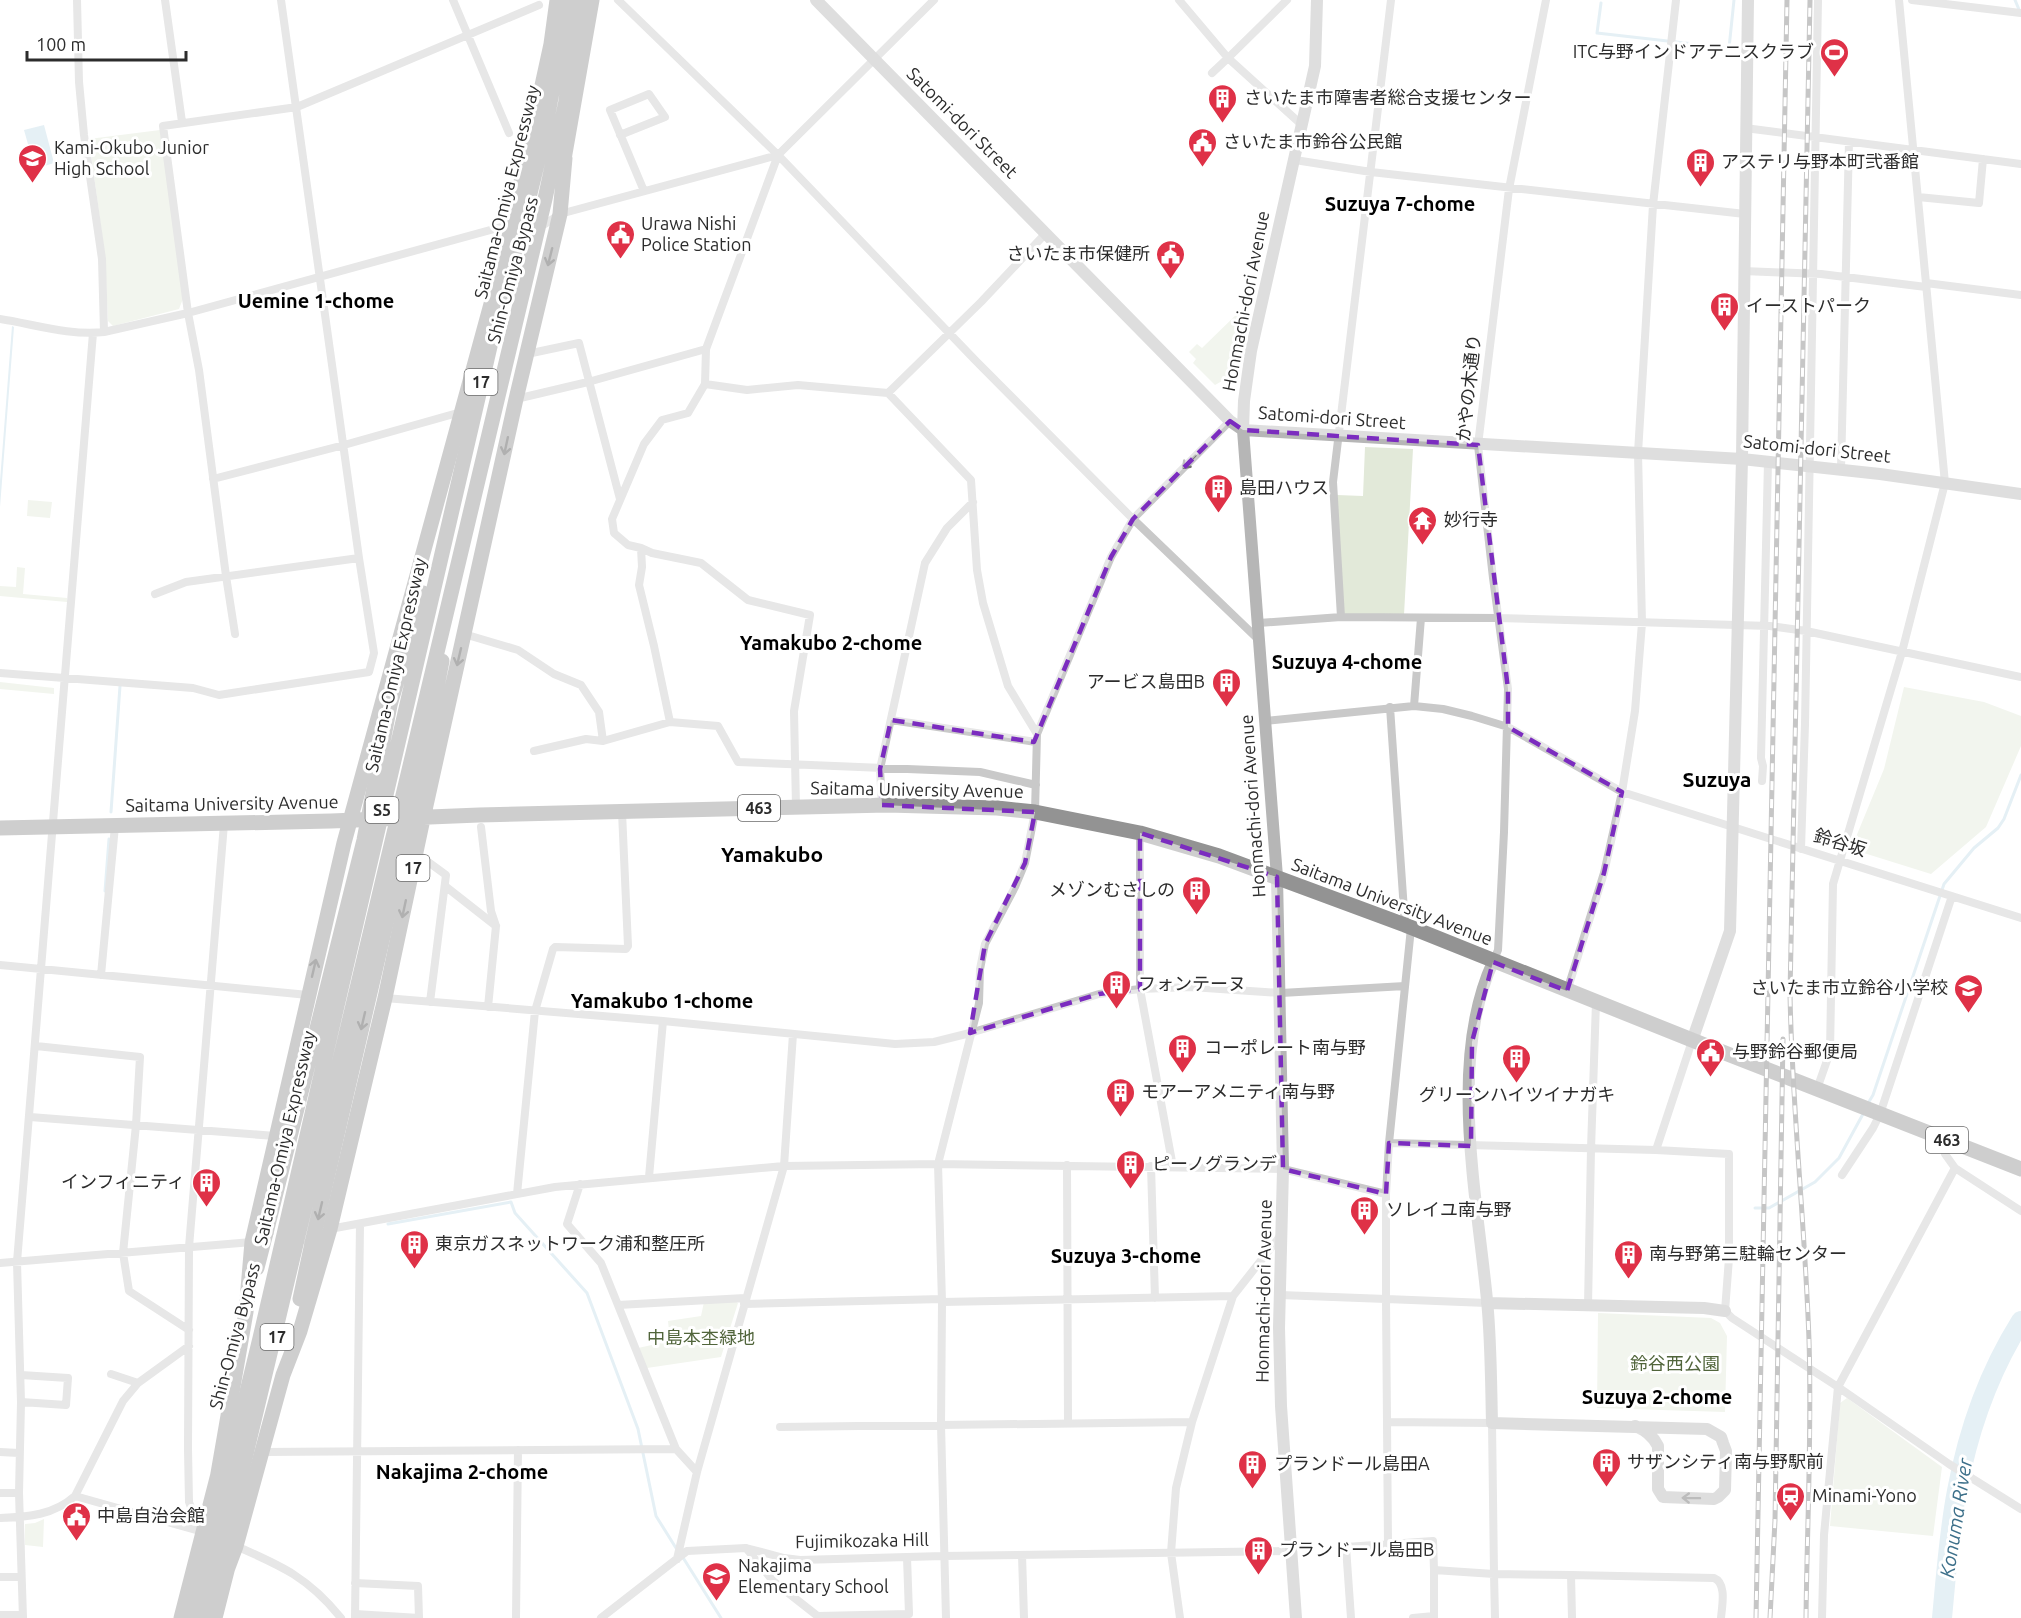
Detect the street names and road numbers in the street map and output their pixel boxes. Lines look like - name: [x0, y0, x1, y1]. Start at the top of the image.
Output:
- street label: Satomi-dori Street: [903, 63, 1022, 182]
- street label: Saitama-Omiya Expressway: [470, 83, 542, 301]
- street label: Shin-Omiya Bypass: [483, 194, 541, 345]
- street label: Honmachi-dori Avenue: [1218, 209, 1272, 393]
- street label: かやの木通り: [1452, 333, 1484, 443]
- road number: 17: [464, 369, 498, 395]
- street label: Satomi-dori Street: [1258, 402, 1407, 432]
- street label: Satomi-dori Street: [1742, 430, 1892, 466]
- street label: Saitama-Omiya Expressway: [361, 555, 430, 774]
- street label: Honmachi-dori Avenue: [1236, 714, 1268, 898]
- street label: Saitama University Avenue: [810, 777, 1024, 801]
- street label: Saitama University Avenue: [125, 791, 339, 815]
- road number: 463: [738, 795, 780, 821]
- road number: S5: [366, 797, 398, 823]
- street label: 鈴谷坂: [1812, 825, 1869, 860]
- street label: Saitama University Avenue: [1289, 853, 1496, 949]
- road number: 17: [396, 855, 430, 881]
- street label: Saitama-Omiya Expressway: [250, 1028, 319, 1247]
- road number: 463: [1926, 1127, 1968, 1153]
- street label: Honmachi-dori Avenue: [1251, 1199, 1275, 1383]
- street label: Shin-Omiya Bypass: [205, 1260, 263, 1411]
- road number: 17: [260, 1324, 294, 1350]
- street label: Fujimikozaka Hill: [795, 1529, 929, 1551]

